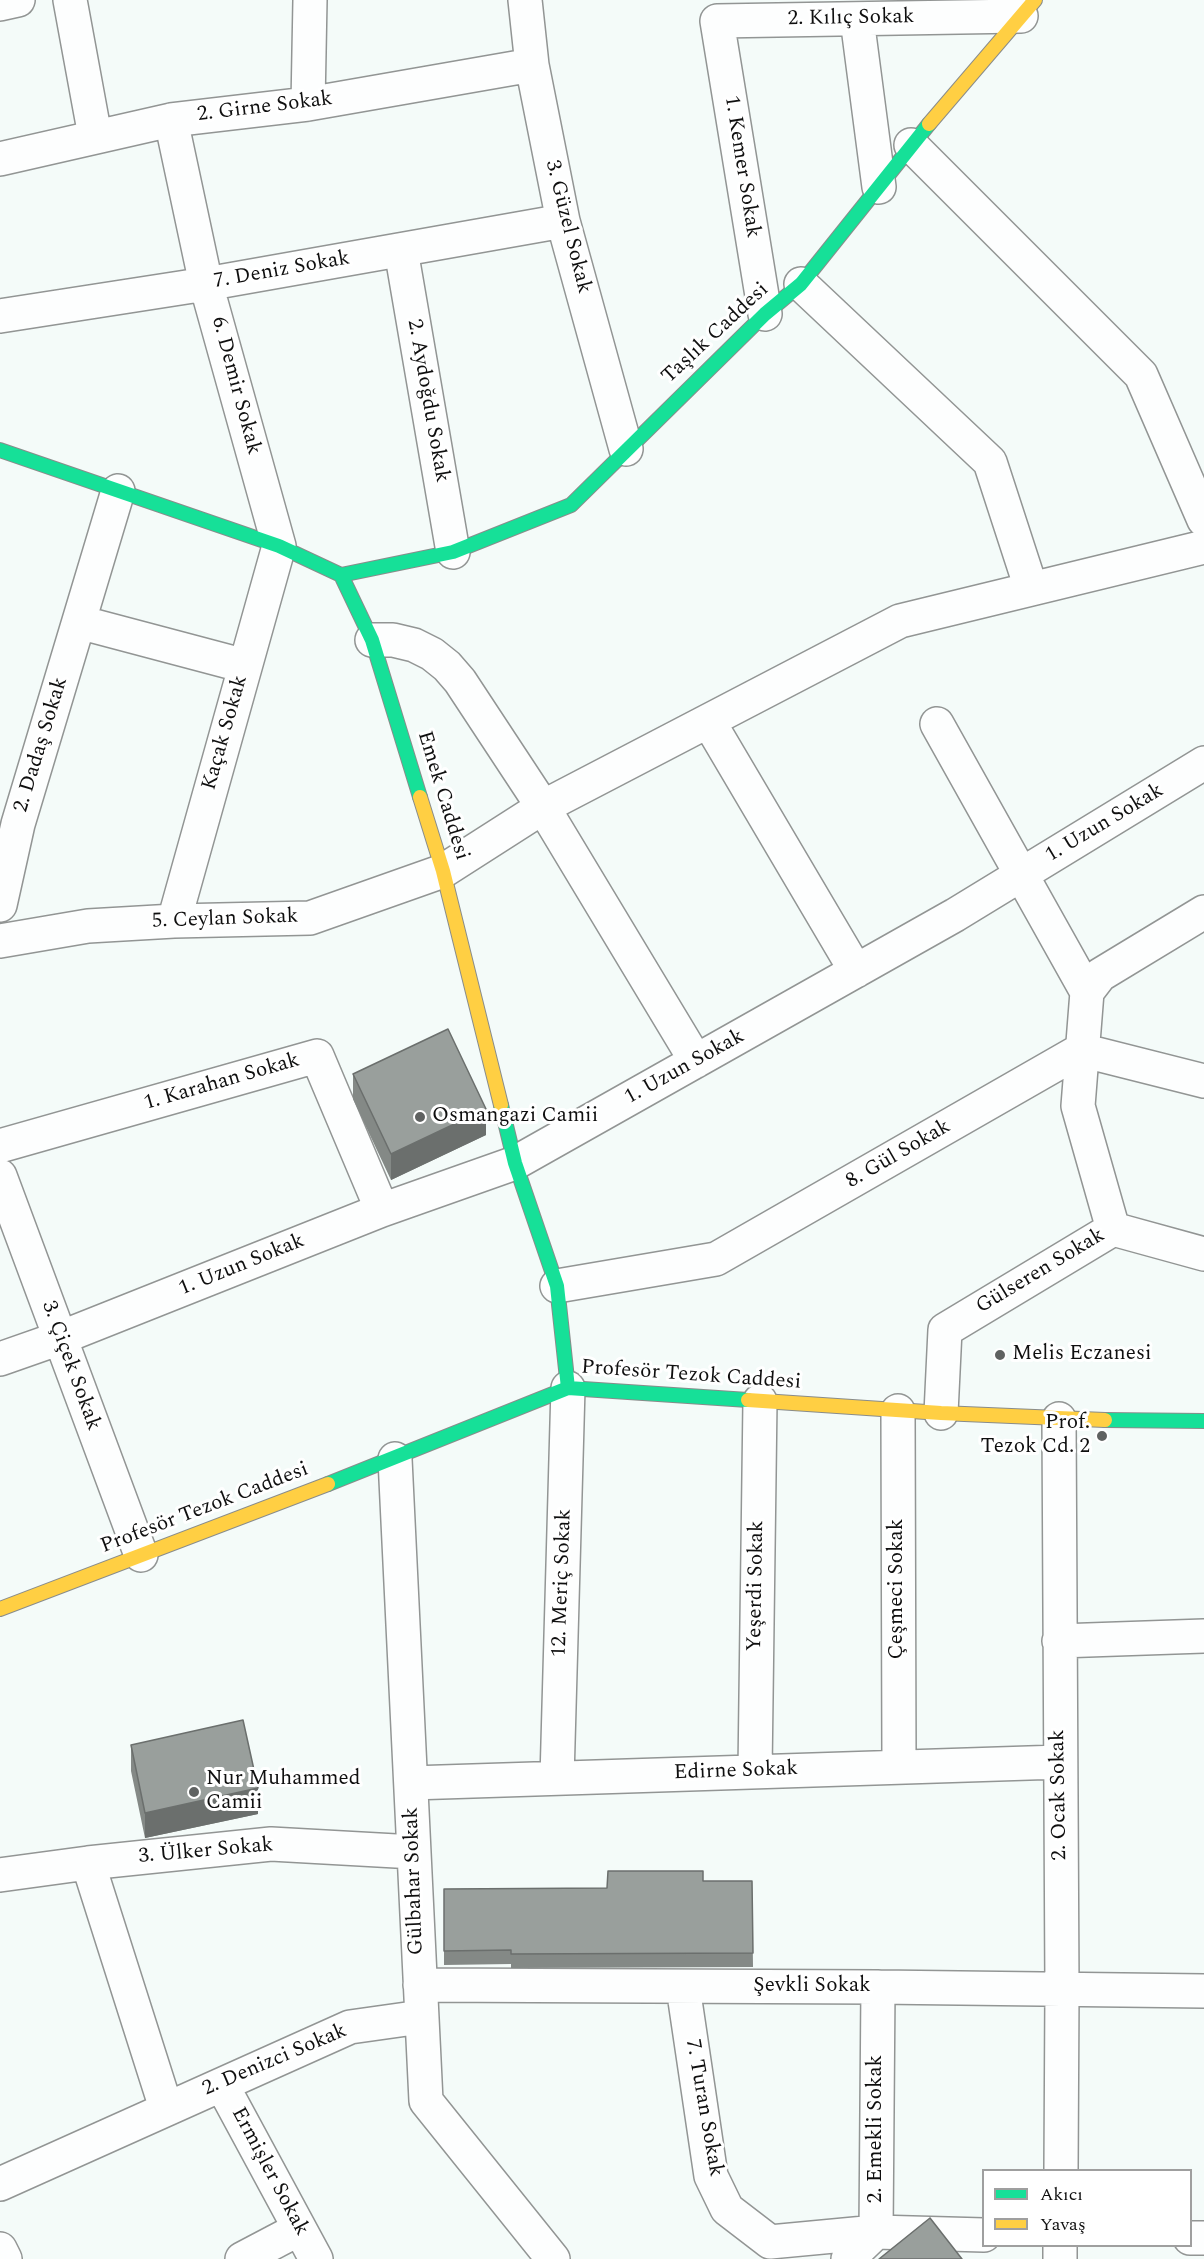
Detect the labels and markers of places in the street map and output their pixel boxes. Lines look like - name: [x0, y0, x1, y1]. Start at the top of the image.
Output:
- place label: Osmangazi Camii: [432, 1104, 598, 1130]
- marker: Osmangazi Camii: [413, 1110, 427, 1124]
- place label: Melis Eczanesi: [1012, 1342, 1152, 1368]
- marker: Melis Eczanesi: [993, 1348, 1007, 1362]
- place label: Prof. Tezok Cd. 2: [981, 1411, 1090, 1461]
- marker: Prof. Tezok Cd. 2: [1095, 1429, 1109, 1443]
- place label: Nur Muhammed Camii: [206, 1767, 360, 1817]
- marker: Nur Muhammed Camii: [187, 1785, 201, 1799]

